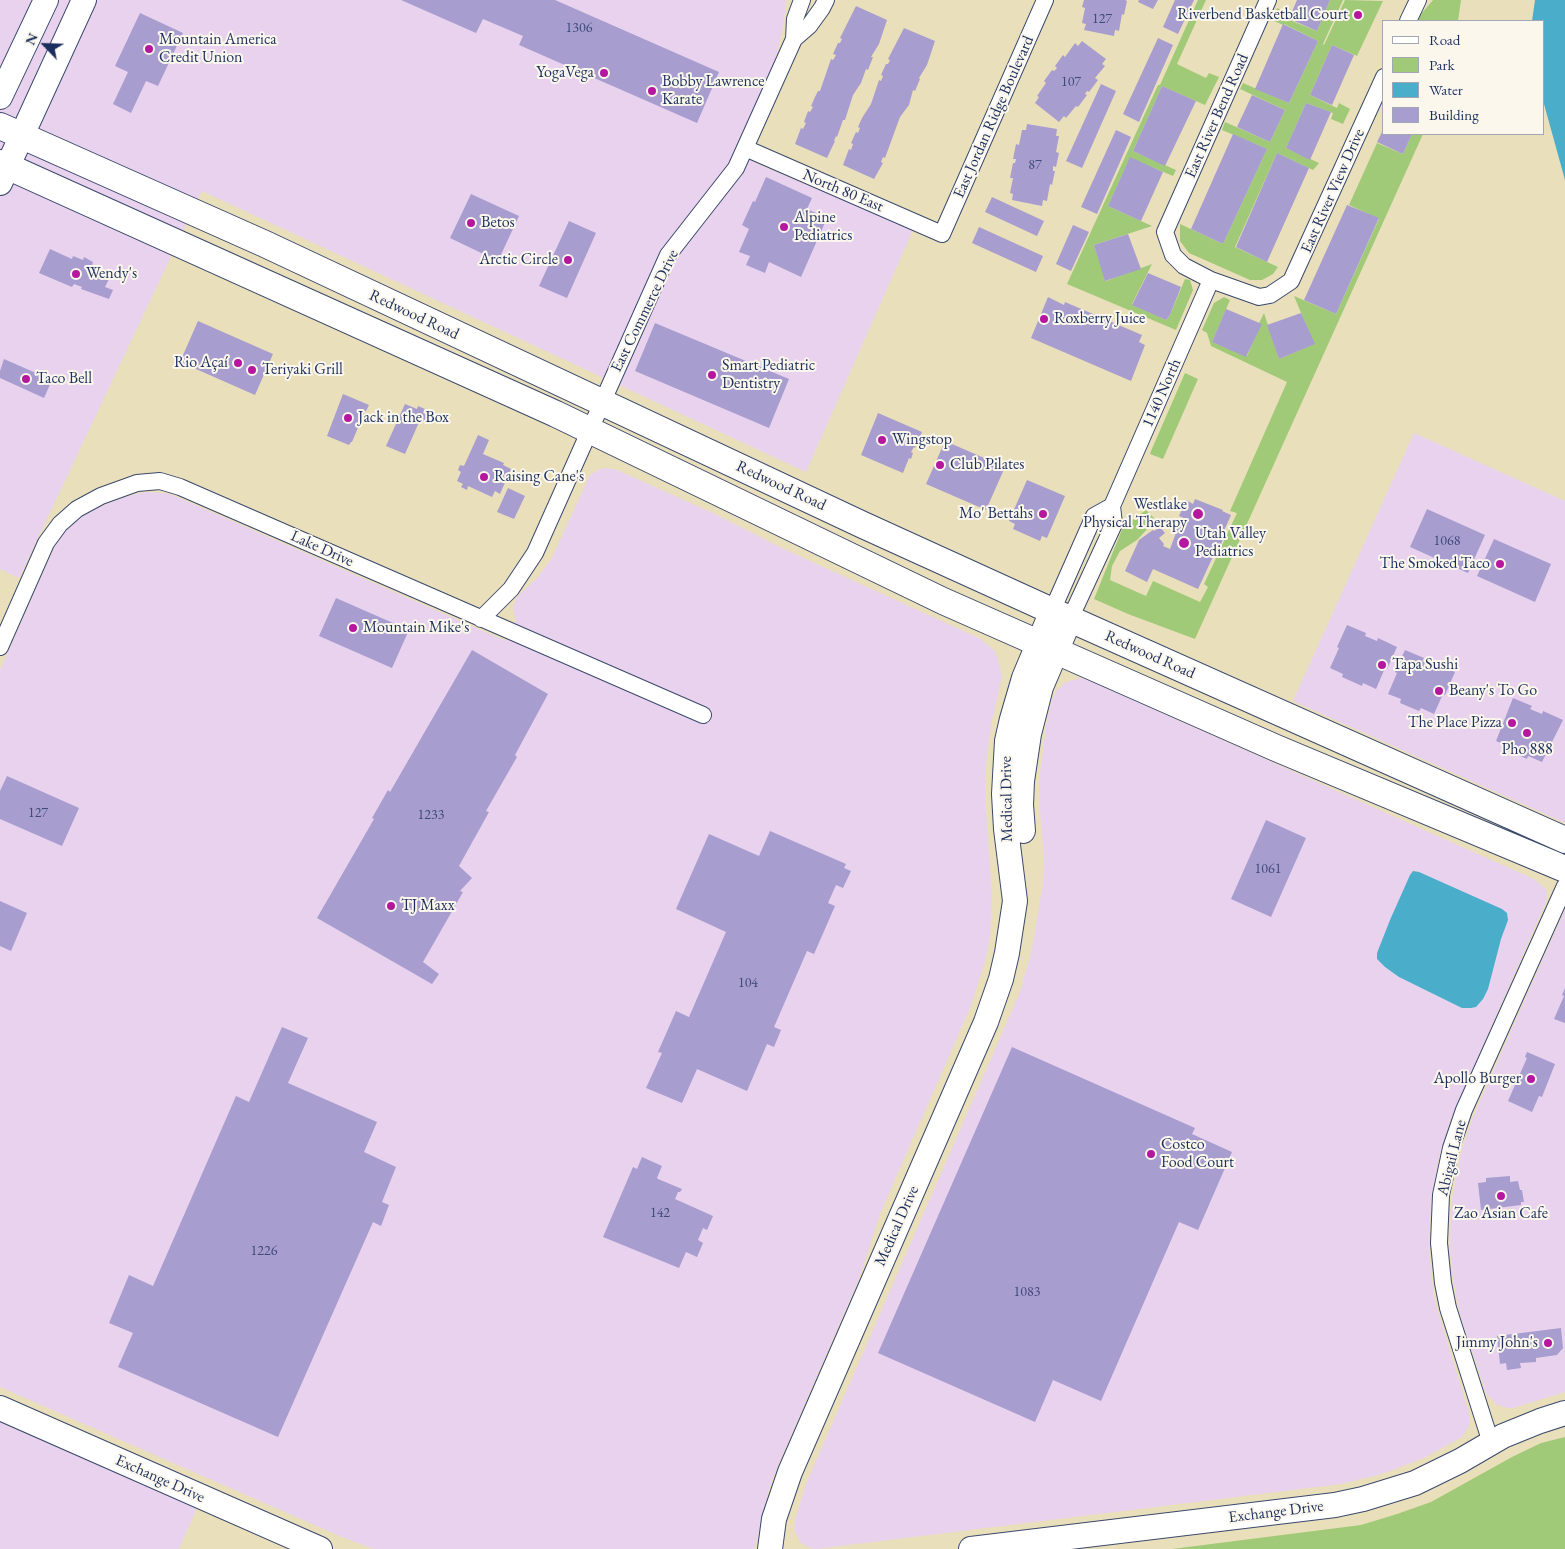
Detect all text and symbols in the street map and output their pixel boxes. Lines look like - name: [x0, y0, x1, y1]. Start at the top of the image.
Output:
- place label: Riverbend Basketball Court: [1177, 5, 1348, 25]
- marker: Riverbend Basketball Court: [1352, 9, 1364, 21]
- house number: 127: [1092, 11, 1112, 27]
- north arrow: [20, 20, 70, 70]
- house number: 1306: [566, 20, 592, 36]
- legend: [1382, 20, 1545, 135]
- text: N: [21, 30, 42, 48]
- place label: Mountain America Credit Union: [159, 30, 277, 68]
- text: Road: [1429, 30, 1460, 49]
- street label: East Jordan Ridge Boulevard: [950, 33, 1038, 201]
- marker: Mountain America Credit Union: [143, 43, 155, 55]
- street label: East River Bend Road: [1181, 51, 1253, 181]
- text: Park: [1429, 55, 1455, 74]
- place label: YogaVega: [536, 63, 594, 83]
- marker: YogaVega: [598, 67, 610, 79]
- place label: Bobby Lawrence Karate: [662, 72, 764, 110]
- house number: 107: [1061, 74, 1081, 90]
- text: Water: [1429, 80, 1463, 99]
- marker: Bobby Lawrence Karate: [646, 85, 658, 97]
- text: Building: [1429, 105, 1479, 124]
- street label: East River View Drive: [1297, 126, 1369, 256]
- house number: 87: [1028, 157, 1042, 173]
- street label: North 80 East: [800, 165, 886, 217]
- place label: Alpine Pediatrics: [794, 208, 852, 246]
- place label: Betos: [481, 213, 515, 233]
- marker: Betos: [465, 217, 477, 229]
- marker: Alpine Pediatrics: [778, 221, 790, 233]
- street label: East Commerce Drive: [607, 247, 683, 375]
- place label: Arctic Circle: [479, 250, 558, 270]
- marker: Arctic Circle: [562, 254, 574, 266]
- place label: Wendy's: [86, 264, 137, 284]
- marker: Wendy's: [70, 268, 82, 280]
- street label: Redwood Road: [366, 286, 462, 344]
- place label: Roxberry Juice: [1054, 309, 1145, 329]
- marker: Roxberry Juice: [1038, 313, 1050, 325]
- place label: Rio Açaí: [174, 353, 228, 373]
- place label: Smart Pediatric Dentistry: [722, 356, 815, 394]
- street label: 1140 North: [1138, 356, 1186, 430]
- marker: Rio Açaí: [232, 357, 244, 369]
- place label: Teriyaki Grill: [262, 360, 343, 380]
- marker: Teriyaki Grill: [246, 364, 258, 376]
- place label: Taco Bell: [36, 369, 92, 389]
- marker: Smart Pediatric Dentistry: [706, 369, 718, 381]
- marker: Taco Bell: [20, 373, 32, 385]
- place label: Jack in the Box: [358, 408, 449, 428]
- marker: Jack in the Box: [342, 412, 354, 424]
- place label: Wingstop: [892, 430, 952, 450]
- marker: Wingstop: [876, 434, 888, 446]
- place label: Club Pilates: [950, 455, 1024, 475]
- street label: Redwood Road: [733, 457, 829, 515]
- marker: Club Pilates: [934, 459, 946, 471]
- place label: Raising Cane's: [494, 467, 584, 487]
- marker: Raising Cane's: [478, 471, 490, 483]
- place label: Westlake Physical Therapy: [1083, 495, 1187, 533]
- place label: Mo' Bettahs: [959, 504, 1033, 524]
- marker: Westlake Physical Therapy: [1191, 507, 1205, 521]
- marker: Mo' Bettahs: [1037, 508, 1049, 520]
- place label: Utah Valley Pediatrics: [1195, 524, 1266, 562]
- street label: Lake Drive: [288, 527, 356, 571]
- house number: 1068: [1434, 533, 1460, 549]
- marker: Utah Valley Pediatrics: [1177, 536, 1191, 550]
- place label: The Smoked Taco: [1380, 554, 1490, 574]
- marker: The Smoked Taco: [1494, 558, 1506, 570]
- place label: Mountain Mike's: [363, 618, 469, 638]
- marker: Mountain Mike's: [347, 622, 359, 634]
- street label: Redwood Road: [1102, 627, 1198, 683]
- place label: Tapa Sushi: [1392, 655, 1458, 675]
- marker: Tapa Sushi: [1376, 659, 1388, 671]
- place label: Beany's To Go: [1449, 681, 1537, 701]
- marker: Beany's To Go: [1433, 685, 1445, 697]
- place label: The Place Pizza: [1408, 713, 1502, 733]
- marker: The Place Pizza: [1506, 717, 1518, 729]
- marker: Pho 888: [1521, 727, 1533, 739]
- place label: Pho 888: [1501, 740, 1553, 760]
- street label: Medical Drive: [997, 756, 1017, 842]
- house number: 127: [28, 805, 48, 821]
- house number: 1233: [418, 807, 444, 823]
- house number: 1061: [1255, 861, 1281, 877]
- place label: TJ Maxx: [401, 896, 455, 916]
- marker: TJ Maxx: [385, 900, 397, 912]
- house number: 104: [738, 975, 758, 991]
- place label: Apollo Burger: [1433, 1069, 1521, 1089]
- marker: Apollo Burger: [1525, 1073, 1537, 1085]
- street label: Abigail Lane: [1433, 1118, 1471, 1198]
- place label: Costco Food Court: [1161, 1135, 1234, 1173]
- marker: Costco Food Court: [1145, 1148, 1157, 1160]
- street label: Medical Drive: [871, 1183, 923, 1269]
- marker: Zao Asian Cafe: [1495, 1190, 1507, 1202]
- place label: Zao Asian Cafe: [1454, 1204, 1548, 1224]
- house number: 142: [650, 1205, 670, 1221]
- house number: 1226: [251, 1243, 277, 1259]
- house number: 1083: [1014, 1284, 1040, 1300]
- place label: Jimmy John's: [1456, 1333, 1538, 1353]
- marker: Jimmy John's: [1542, 1337, 1554, 1349]
- street label: Exchange Drive: [112, 1451, 208, 1507]
- street label: Exchange Drive: [1227, 1497, 1325, 1527]

